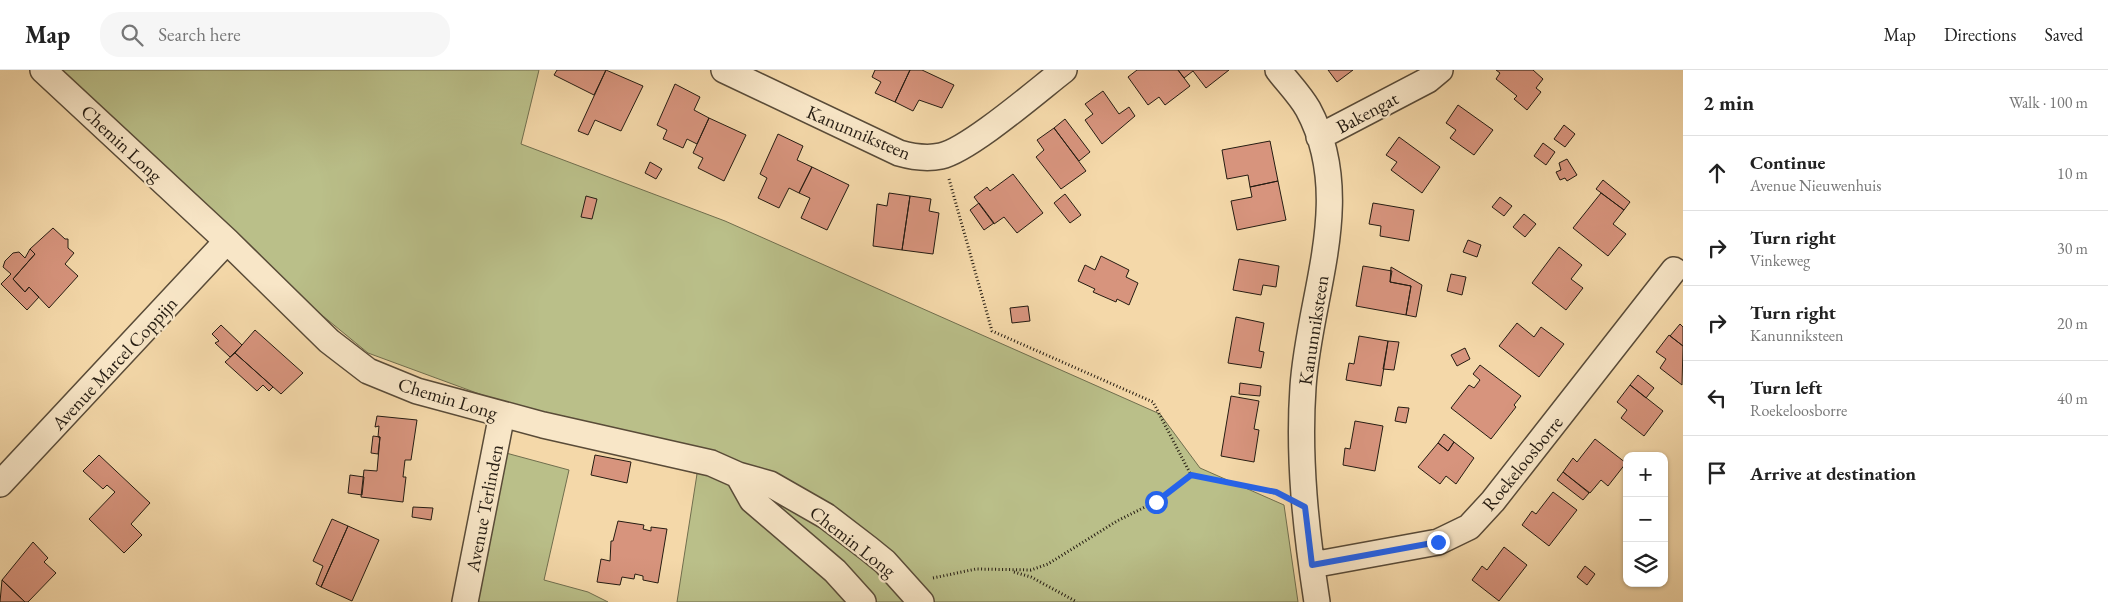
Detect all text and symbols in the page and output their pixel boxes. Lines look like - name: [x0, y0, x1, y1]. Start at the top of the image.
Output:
- search box: [100, 12, 450, 57]
- text: Map: [25, 19, 70, 50]
- icon: search: [118, 21, 146, 49]
- text: Search here: [158, 22, 241, 47]
- text: Map: [1884, 23, 1916, 46]
- text: Directions: [1944, 23, 2016, 46]
- text: Saved: [2044, 23, 2083, 46]
- street label: Bakengat: [1332, 86, 1403, 139]
- text: 2 min: [1703, 89, 1754, 116]
- text: Walk · 100 m: [2009, 92, 2088, 113]
- street label: Chemin Long: [76, 99, 168, 188]
- street label: Kanunniksteen: [803, 99, 915, 166]
- text: Continue: [1750, 150, 1825, 175]
- icon: ahead: [1703, 159, 1731, 187]
- text: 10 m: [2057, 163, 2088, 184]
- text: Avenue Nieuwenhuis: [1750, 175, 1881, 196]
- text: Turn right: [1750, 225, 1836, 250]
- icon: right: [1703, 234, 1731, 262]
- text: 30 m: [2057, 238, 2088, 259]
- text: Vinkeweg: [1750, 250, 1810, 271]
- street label: Kanunniksteen: [1292, 273, 1335, 387]
- street label: Avenue Marcel Coppijn: [45, 291, 183, 436]
- text: Turn right: [1750, 300, 1836, 325]
- icon: right: [1703, 309, 1731, 337]
- text: 20 m: [2057, 313, 2088, 334]
- text: Kanunniksteen: [1750, 325, 1843, 346]
- street label: Chemin Long: [395, 372, 501, 426]
- text: Turn left: [1750, 375, 1822, 400]
- icon: left: [1703, 384, 1731, 412]
- text: 40 m: [2057, 388, 2088, 409]
- text: Roekeloosborre: [1750, 400, 1847, 421]
- street label: Roekeloosborre: [1476, 411, 1568, 516]
- street label: Avenue Terlinden: [460, 442, 509, 575]
- map controls: [1623, 452, 1668, 587]
- button: +: [1623, 452, 1668, 497]
- icon: arrive: [1703, 459, 1731, 487]
- text: Arrive at destination: [1750, 461, 1916, 486]
- route start: [1145, 491, 1168, 514]
- button: −: [1623, 497, 1668, 542]
- street label: Chemin Long: [805, 500, 901, 583]
- route end: [1427, 531, 1450, 554]
- button: layers: [1623, 542, 1668, 587]

